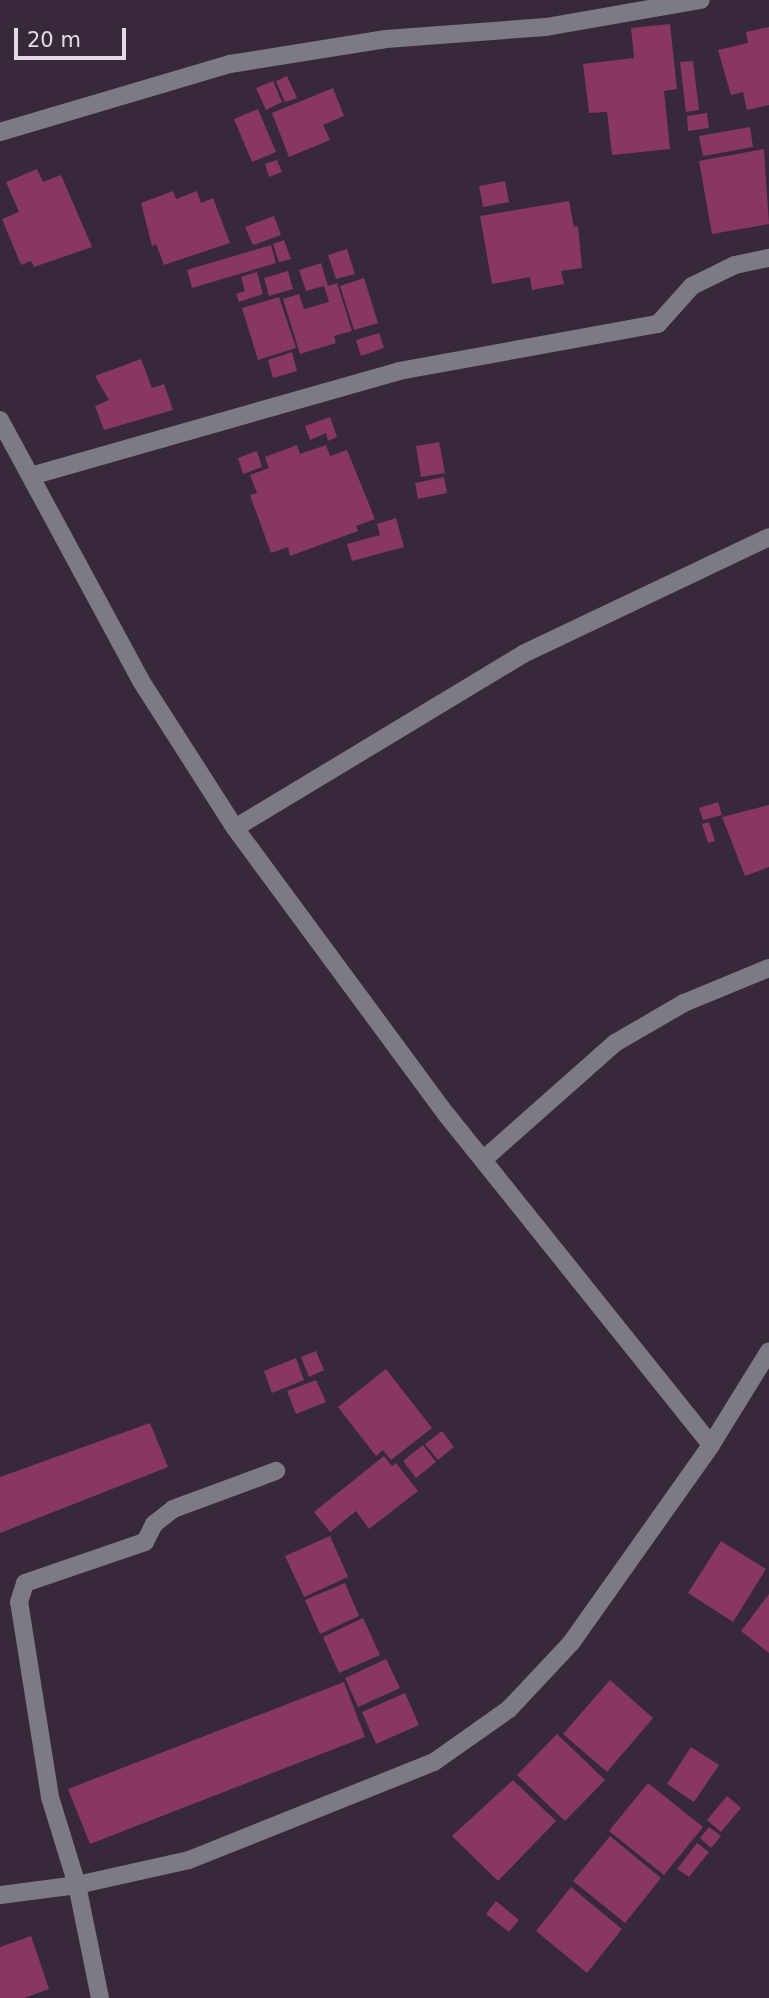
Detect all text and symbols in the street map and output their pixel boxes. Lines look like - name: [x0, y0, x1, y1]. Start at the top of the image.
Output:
- scale bar: [18, 14, 130, 58]
- text: 20 m: [27, 28, 81, 52]

